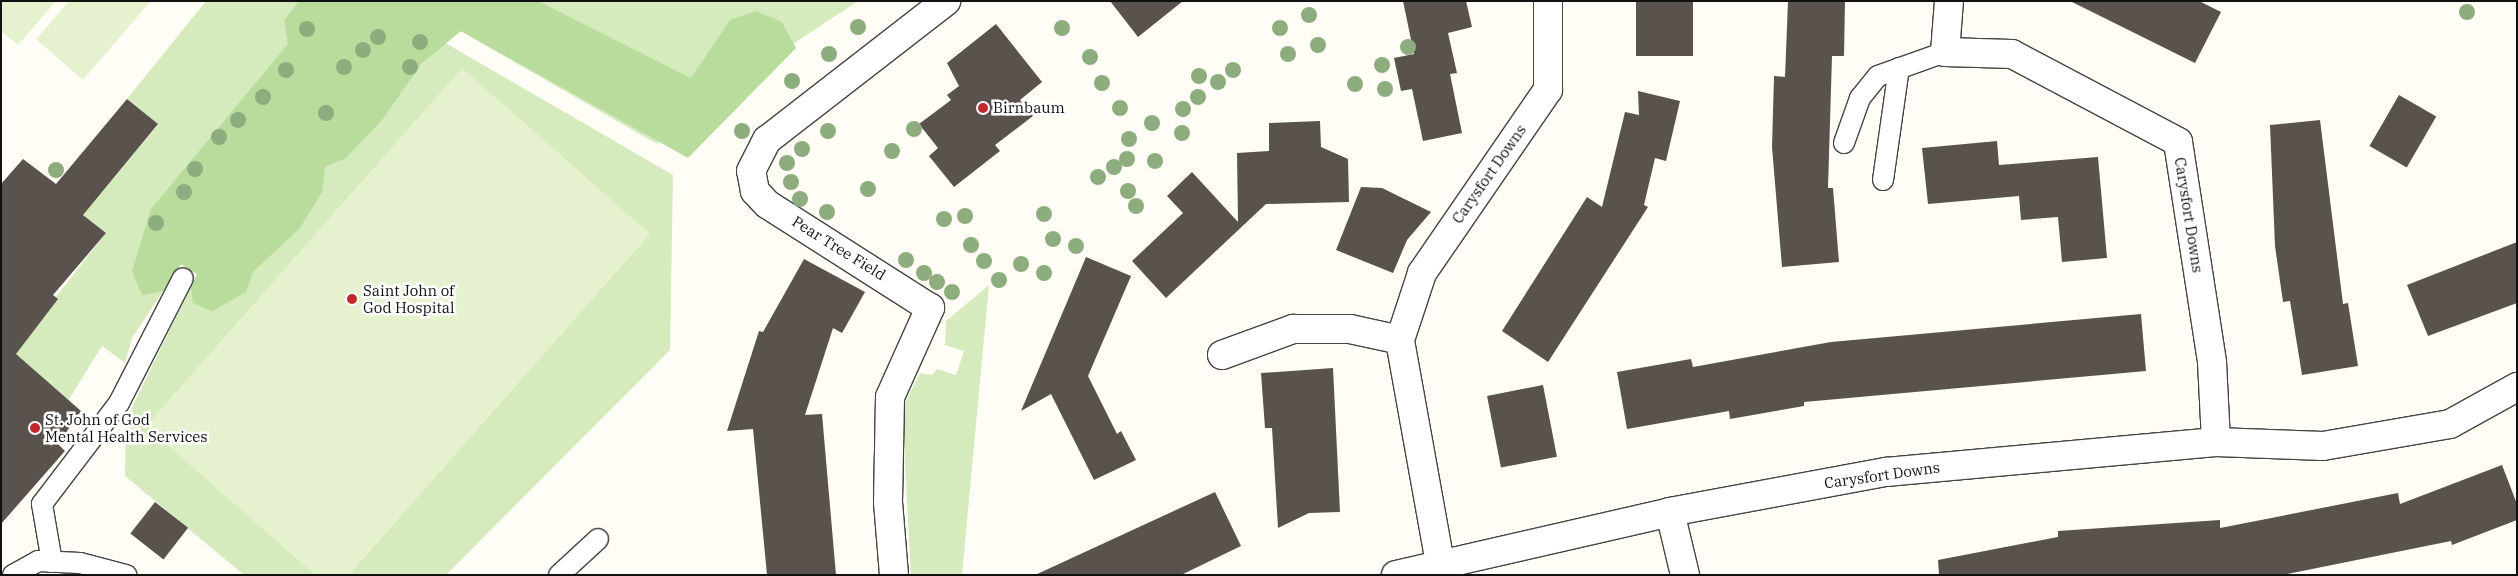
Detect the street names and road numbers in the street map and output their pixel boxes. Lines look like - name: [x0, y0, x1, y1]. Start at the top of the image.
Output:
- street label: Carysfort Downs: [1448, 121, 1530, 227]
- street label: Carysfort Downs: [2171, 156, 2207, 274]
- street label: Pear Tree Field: [789, 212, 889, 284]
- street label: Carysfort Downs: [1823, 458, 1941, 492]

